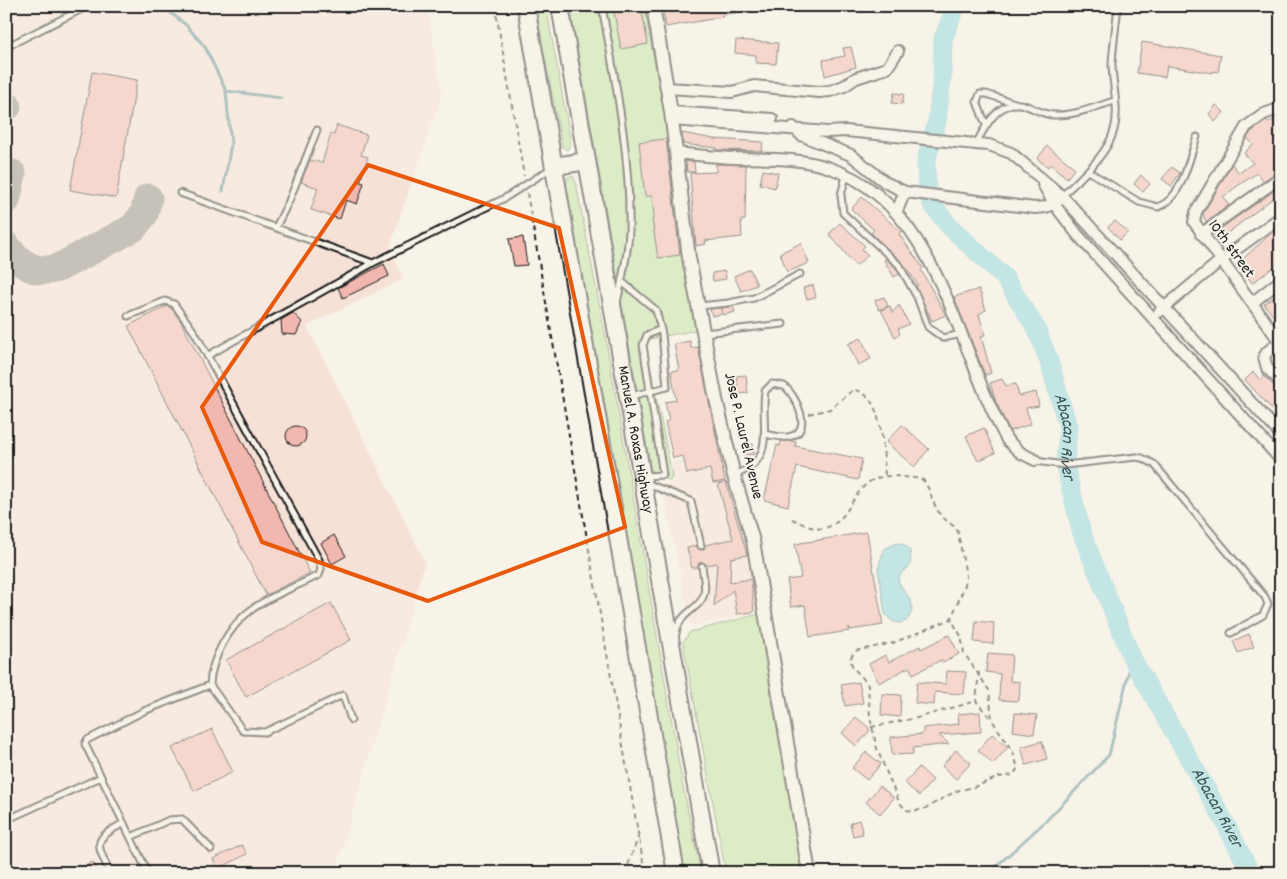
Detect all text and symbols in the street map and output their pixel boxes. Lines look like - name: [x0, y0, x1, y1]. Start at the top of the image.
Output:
- street label: 10th street: [1202, 215, 1260, 283]
- street label: Manuel A. Roxas Highway: [611, 364, 660, 516]
- street label: Jose P. Laurel Avenue: [717, 370, 769, 502]
- water label: Abacan River: [1046, 390, 1081, 486]
- water label: Abacan River: [1184, 763, 1249, 854]

